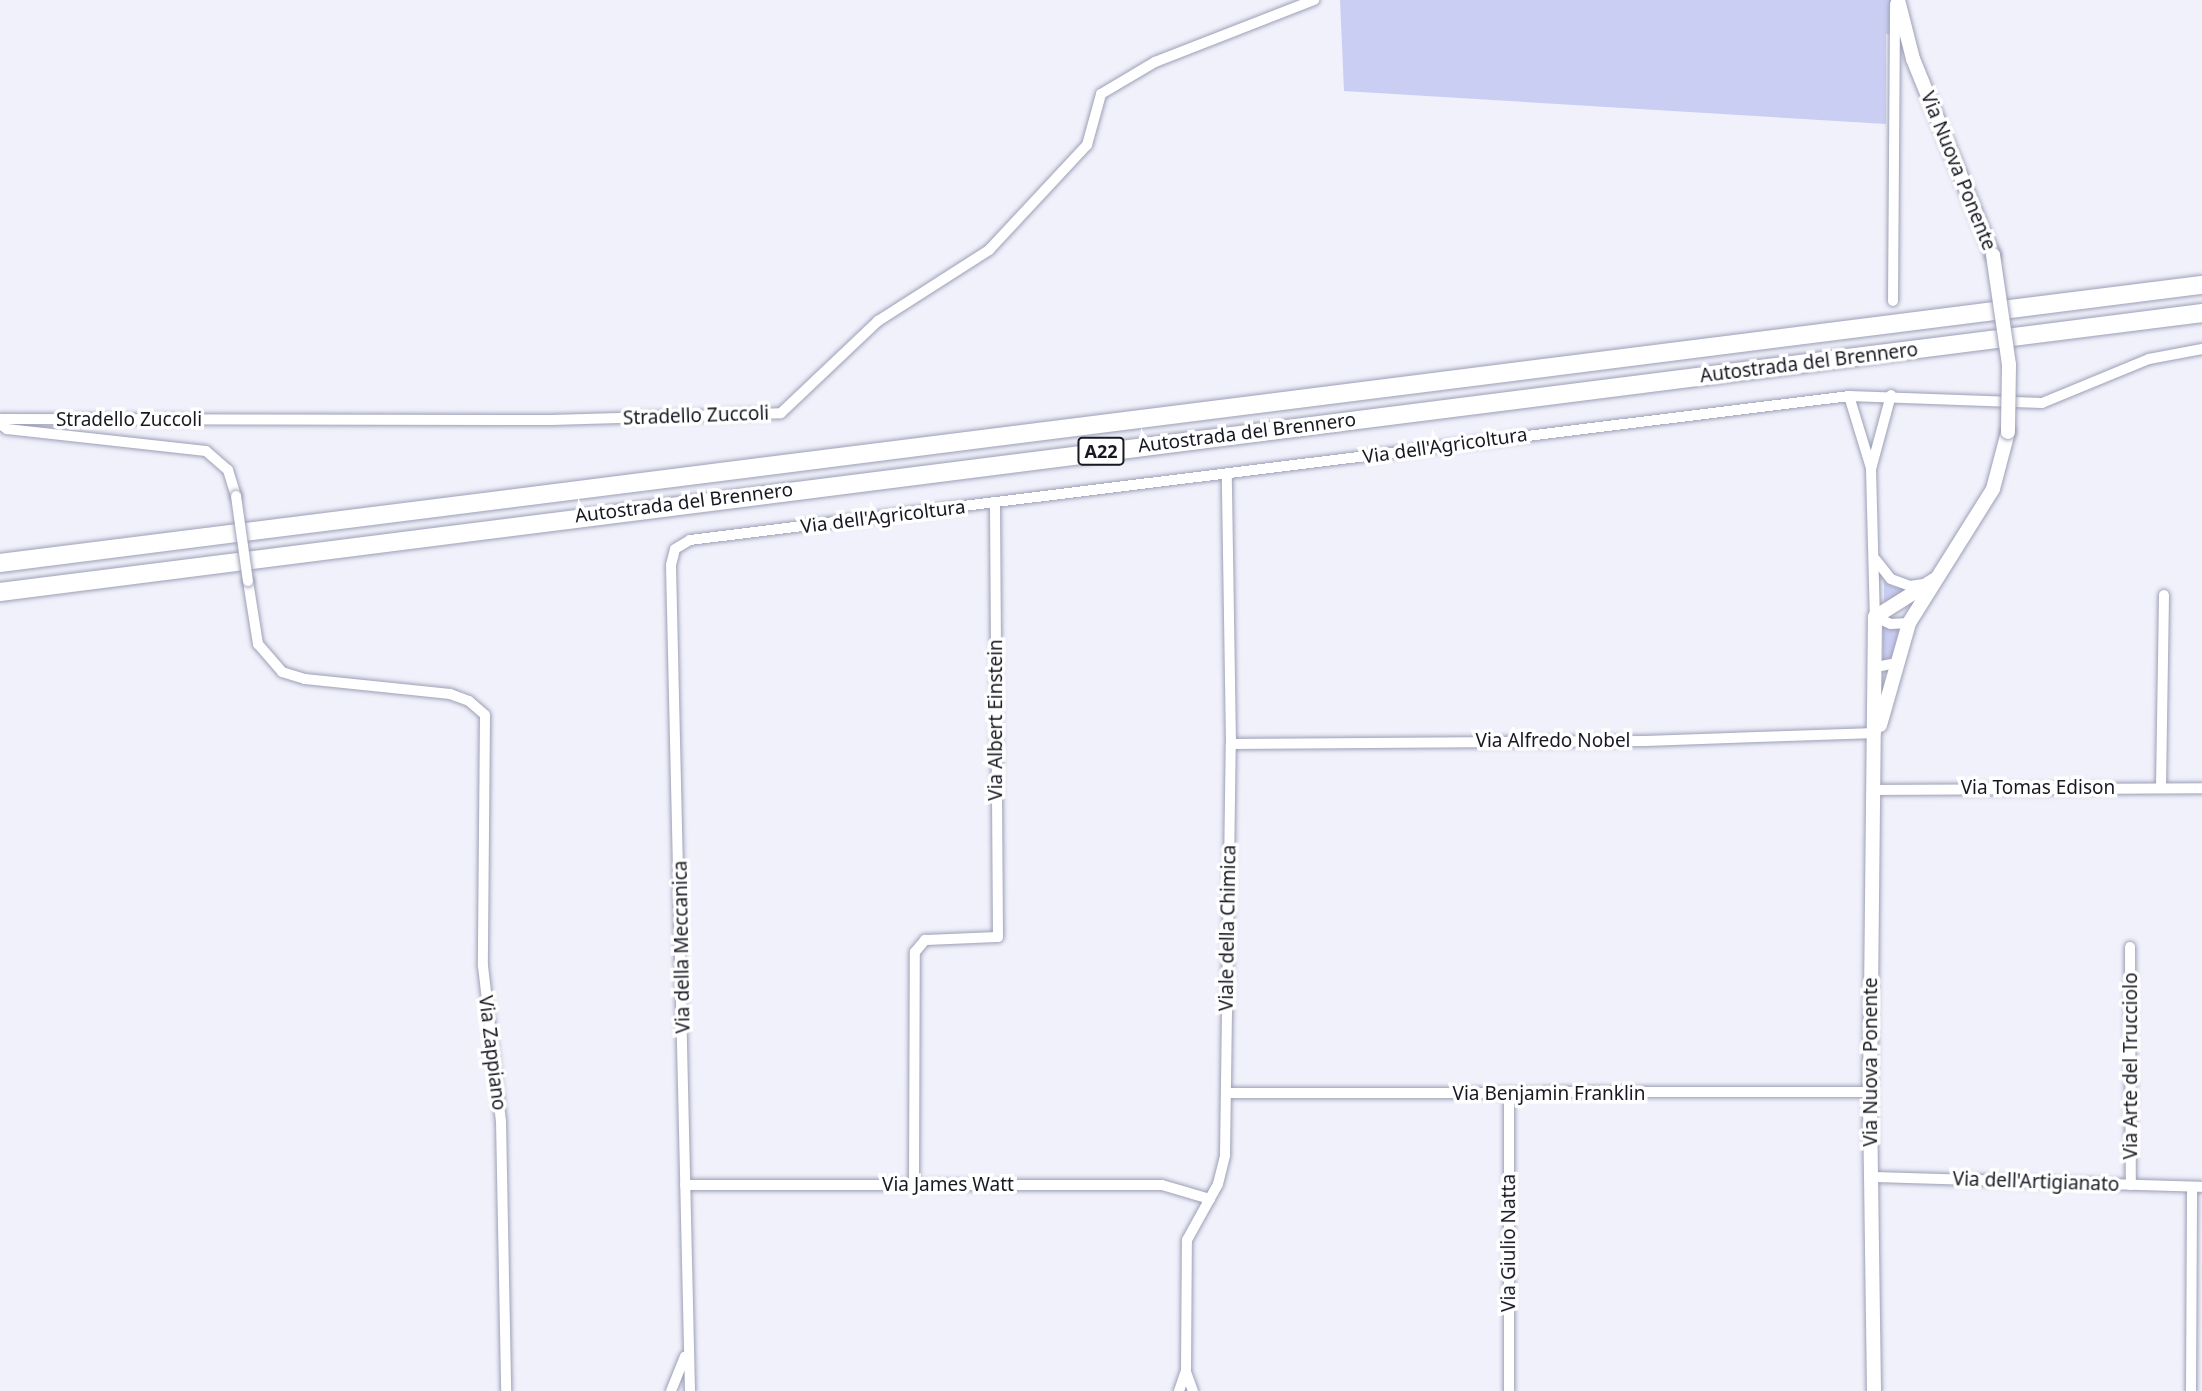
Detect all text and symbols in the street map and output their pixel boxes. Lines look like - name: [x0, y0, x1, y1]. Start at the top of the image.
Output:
- street label: Via Nuova Ponente: [1916, 88, 2000, 254]
- street label: Autostrada del Brennero: [1699, 338, 1919, 388]
- street label: Stradello Zuccoli: [623, 402, 769, 430]
- street label: Autostrada del Brennero: [1137, 408, 1357, 458]
- street label: Stradello Zuccoli: [56, 409, 202, 431]
- street label: Via dell'Agricoltura: [1361, 423, 1529, 469]
- road number: A22: [1076, 436, 1126, 466]
- street label: Autostrada del Brennero: [574, 478, 794, 528]
- street label: Via dell'Agricoltura: [799, 496, 967, 538]
- street label: Via Albert Einstein: [985, 639, 1007, 801]
- street label: Via Alfredo Nobel: [1475, 730, 1631, 752]
- street label: Via Tomas Edison: [1961, 777, 2115, 799]
- street label: Viale della Chimica: [1215, 845, 1241, 1011]
- street label: Via della Meccanica: [669, 860, 695, 1034]
- street label: Via Arte del Trucciolo: [2120, 973, 2142, 1159]
- street label: Via Nuova Ponente: [1860, 977, 1882, 1147]
- street label: Via Zappiano: [474, 994, 510, 1112]
- street label: Via Benjamin Franklin: [1452, 1083, 1646, 1105]
- street label: Via dell'Artigianato: [1952, 1168, 2120, 1196]
- street label: Via James Watt: [882, 1174, 1014, 1196]
- street label: Via Giulio Natta: [1498, 1174, 1520, 1312]

